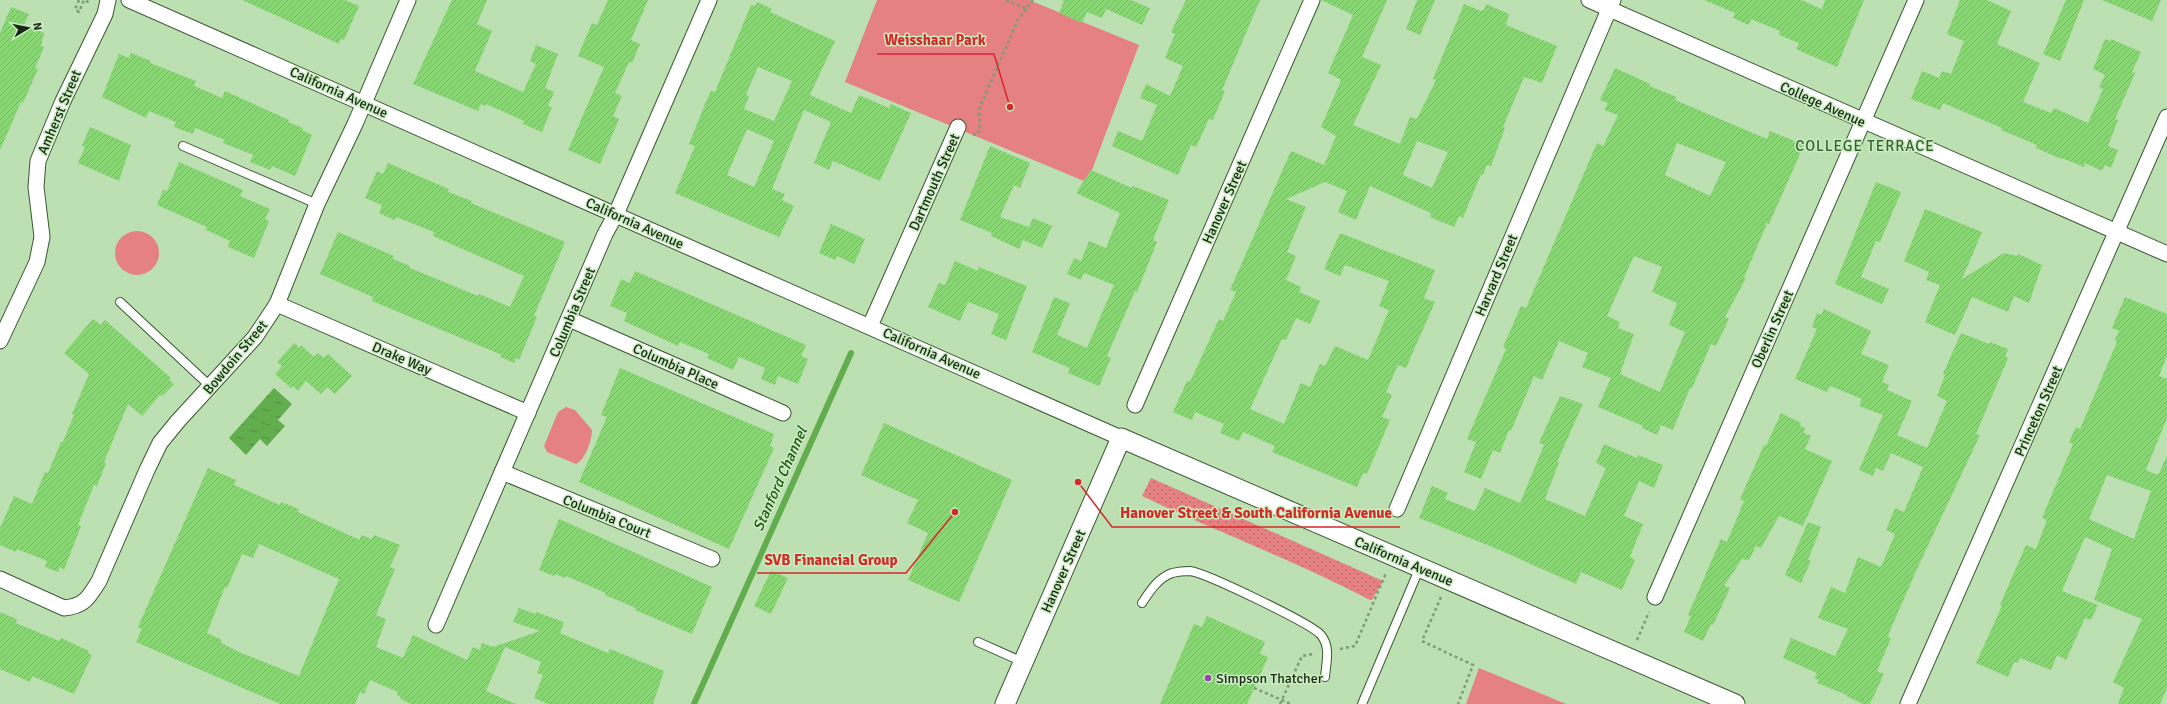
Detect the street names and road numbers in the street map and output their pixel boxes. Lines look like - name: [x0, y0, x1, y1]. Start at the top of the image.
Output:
- street label: California Avenue: [287, 63, 391, 122]
- street label: Amherst Street: [34, 67, 85, 157]
- street label: College Avenue: [1777, 78, 1868, 131]
- street label: Dartmouth Street: [905, 131, 964, 233]
- street label: Hanover Street: [1199, 158, 1250, 246]
- street label: California Avenue: [583, 194, 687, 253]
- street label: Harvard Street: [1472, 231, 1521, 319]
- street label: Columbia Street: [546, 264, 599, 360]
- street label: Oberlin Street: [1748, 287, 1797, 371]
- street label: Bowdoin Street: [199, 317, 271, 398]
- street label: California Avenue: [880, 324, 984, 383]
- street label: Drake Way: [370, 338, 434, 379]
- street label: Columbia Place: [630, 340, 721, 393]
- street label: Princeton Street: [2011, 363, 2066, 459]
- street label: Columbia Court: [560, 491, 653, 542]
- street label: Hanover Street: [1038, 527, 1089, 615]
- street label: California Avenue: [1352, 533, 1456, 590]

